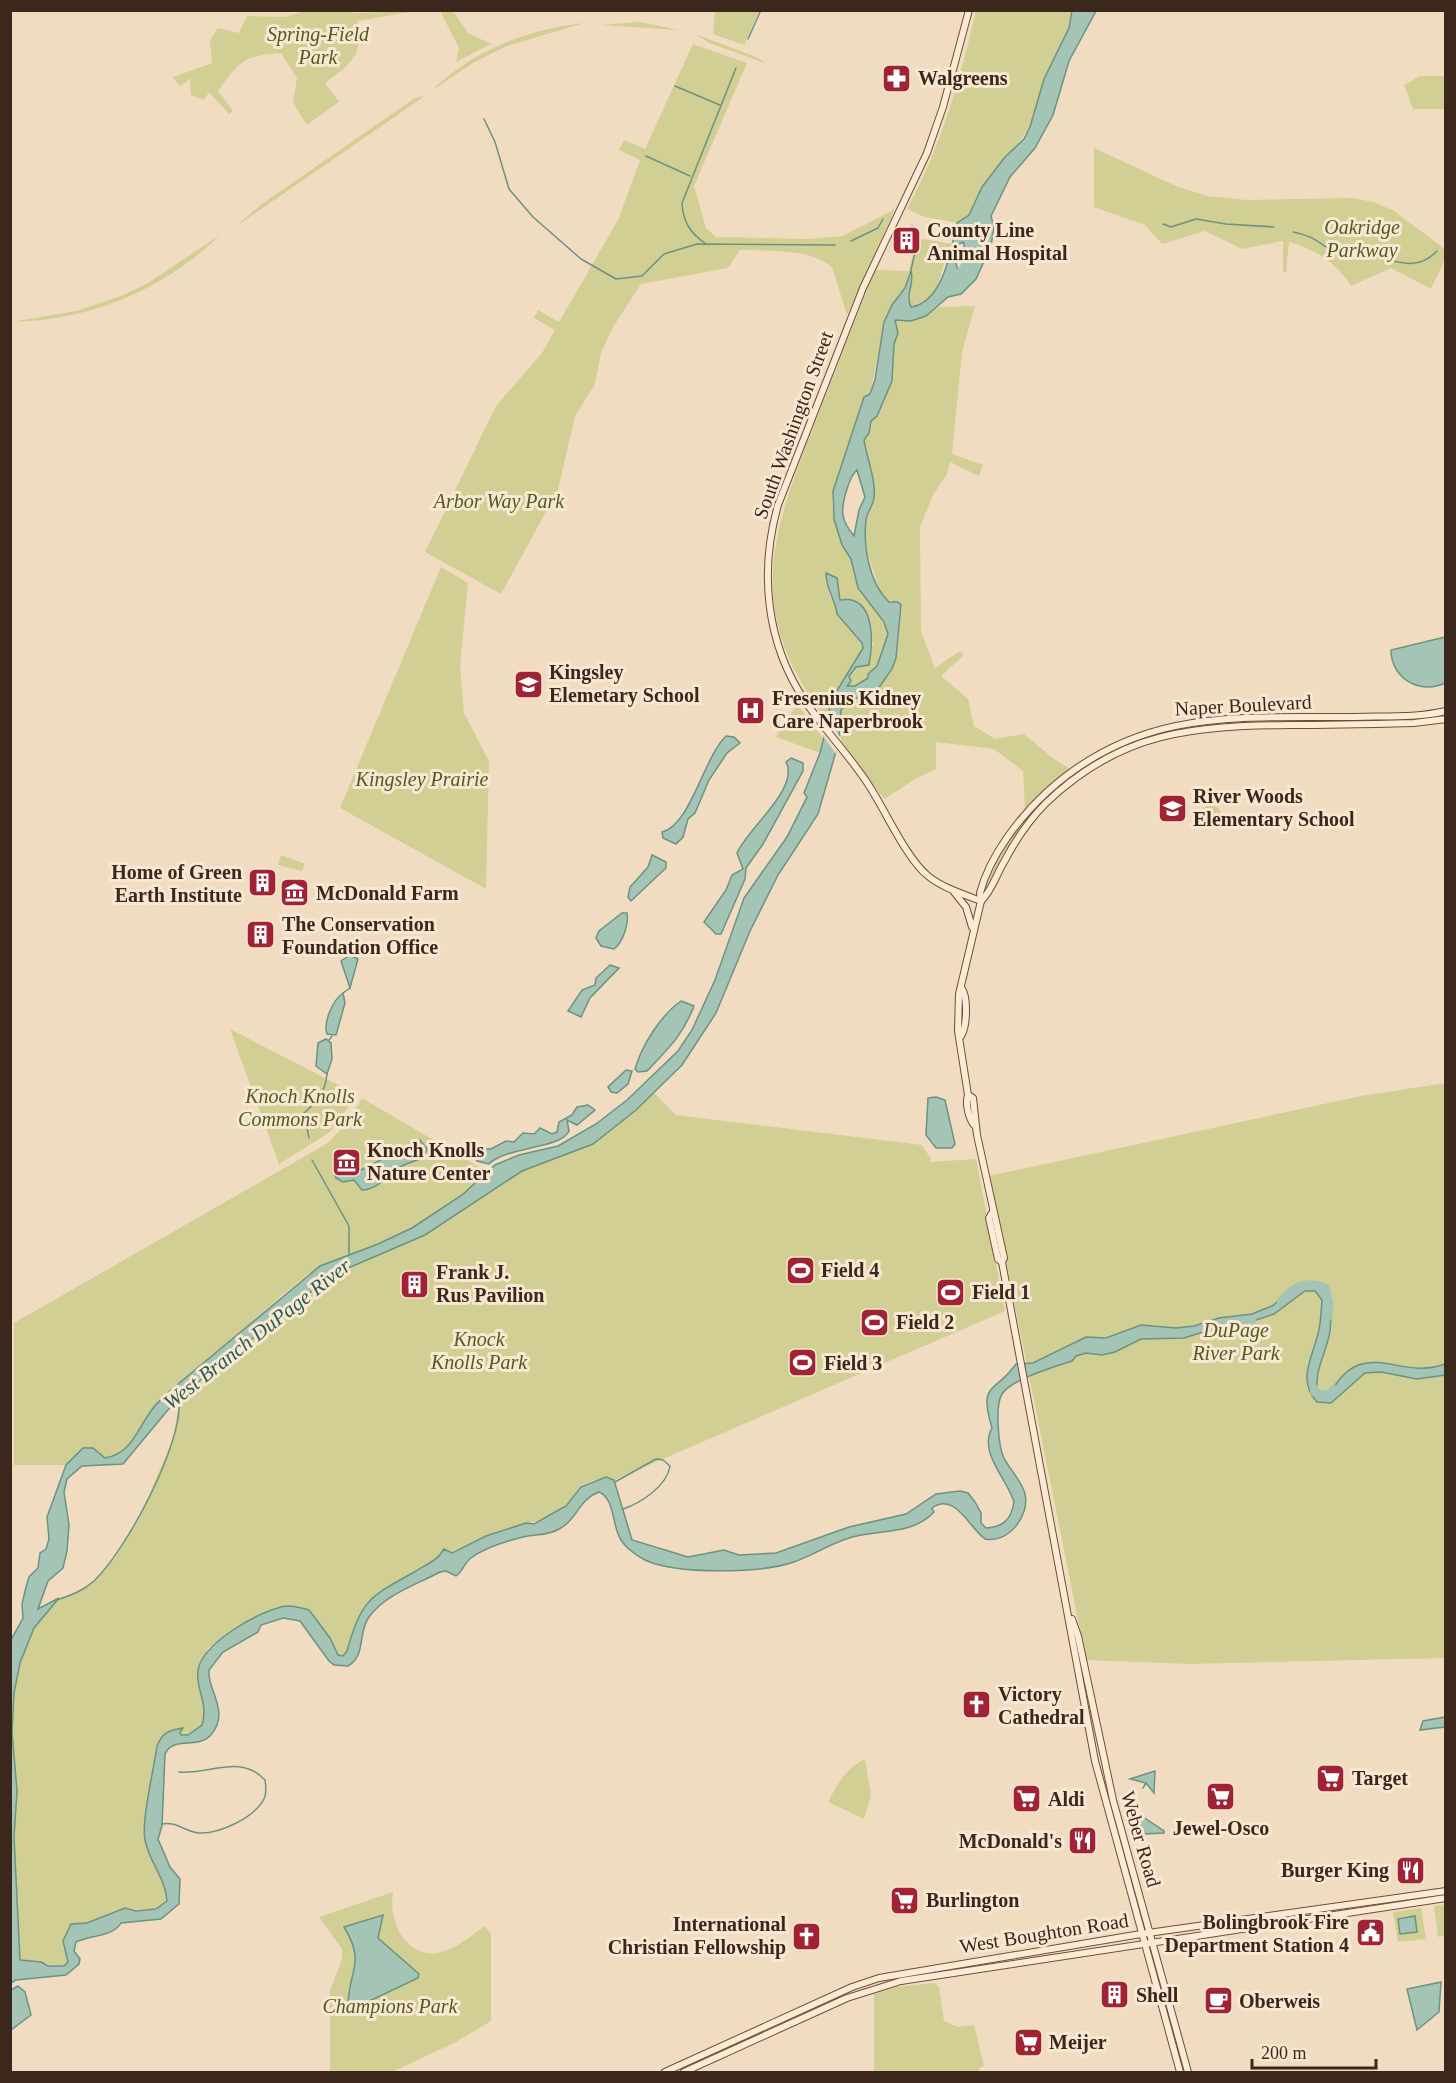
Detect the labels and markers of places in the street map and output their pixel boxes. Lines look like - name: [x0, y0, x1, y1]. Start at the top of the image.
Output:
- pharmacy icon: Walgreens: [881, 62, 913, 94]
- place label: Walgreens: [918, 67, 1008, 90]
- place label: County Line Animal Hospital: [927, 219, 1068, 265]
- building icon: County Line Animal Hospital: [890, 225, 922, 257]
- place label: Kingsley Elemetary School: [549, 661, 700, 707]
- school or university icon: Kingsley Elemetary School: [512, 668, 544, 700]
- place label: Fresenius Kidney Care Naperbrook: [772, 687, 924, 733]
- hospital icon: Fresenius Kidney Care Naperbrook: [735, 694, 767, 726]
- place label: River Woods Elementary School: [1193, 785, 1355, 831]
- school or university icon: River Woods Elementary School: [1156, 792, 1188, 824]
- place label: Home of Green Earth Institute: [111, 861, 242, 906]
- building icon: Home of Green Earth Institute: [247, 867, 279, 899]
- museum icon: McDonald Farm: [279, 877, 311, 909]
- place label: McDonald Farm: [316, 882, 459, 904]
- place label: The Conservation Foundation Office: [282, 913, 438, 958]
- building icon: The Conservation Foundation Office: [245, 919, 277, 951]
- place label: Knoch Knolls Nature Center: [367, 1139, 491, 1184]
- museum icon: Knoch Knolls Nature Center: [330, 1146, 362, 1178]
- sports icon: Field 4: [784, 1254, 816, 1286]
- place label: Field 4: [821, 1259, 879, 1281]
- place label: Frank J. Rus Pavilion: [436, 1261, 544, 1306]
- building icon: Frank J. Rus Pavilion: [399, 1268, 431, 1300]
- sports icon: Field 1: [935, 1276, 967, 1308]
- place label: Field 1: [972, 1281, 1030, 1303]
- sports icon: Field 2: [859, 1306, 891, 1338]
- place label: Field 2: [896, 1311, 954, 1333]
- sports icon: Field 3: [787, 1347, 819, 1379]
- place label: Field 3: [824, 1352, 882, 1374]
- place label: Victory Cathedral: [998, 1683, 1085, 1728]
- church icon: Victory Cathedral: [961, 1689, 993, 1721]
- supermarket icon: Target: [1315, 1762, 1347, 1794]
- place label: Target: [1352, 1767, 1408, 1790]
- supermarket icon: Jewel-Osco: [1205, 1781, 1237, 1813]
- supermarket icon: Aldi: [1011, 1783, 1043, 1815]
- place label: Aldi: [1048, 1788, 1085, 1810]
- place label: Jewel-Osco: [1173, 1817, 1269, 1839]
- restaurant icon: McDonald's: [1067, 1825, 1099, 1857]
- place label: McDonald's: [959, 1830, 1062, 1852]
- restaurant icon: Burger King: [1394, 1854, 1426, 1886]
- place label: Burger King: [1281, 1859, 1389, 1882]
- supermarket icon: Burlington: [889, 1884, 921, 1916]
- place label: Burlington: [926, 1889, 1019, 1912]
- place label: Bolingbrook Fire Department Station 4: [1165, 1911, 1349, 1957]
- place label: International Christian Fellowship: [608, 1913, 786, 1959]
- public building icon: Bolingbrook Fire Department Station 4: [1354, 1917, 1386, 1949]
- church icon: International Christian Fellowship: [791, 1920, 823, 1952]
- building icon: Shell: [1099, 1979, 1131, 2011]
- place label: Shell: [1136, 1984, 1179, 2006]
- cafe icon: Oberweis: [1202, 1985, 1234, 2017]
- place label: Oberweis: [1239, 1990, 1320, 2012]
- supermarket icon: Meijer: [1012, 2026, 1044, 2058]
- place label: Meijer: [1049, 2031, 1107, 2054]

